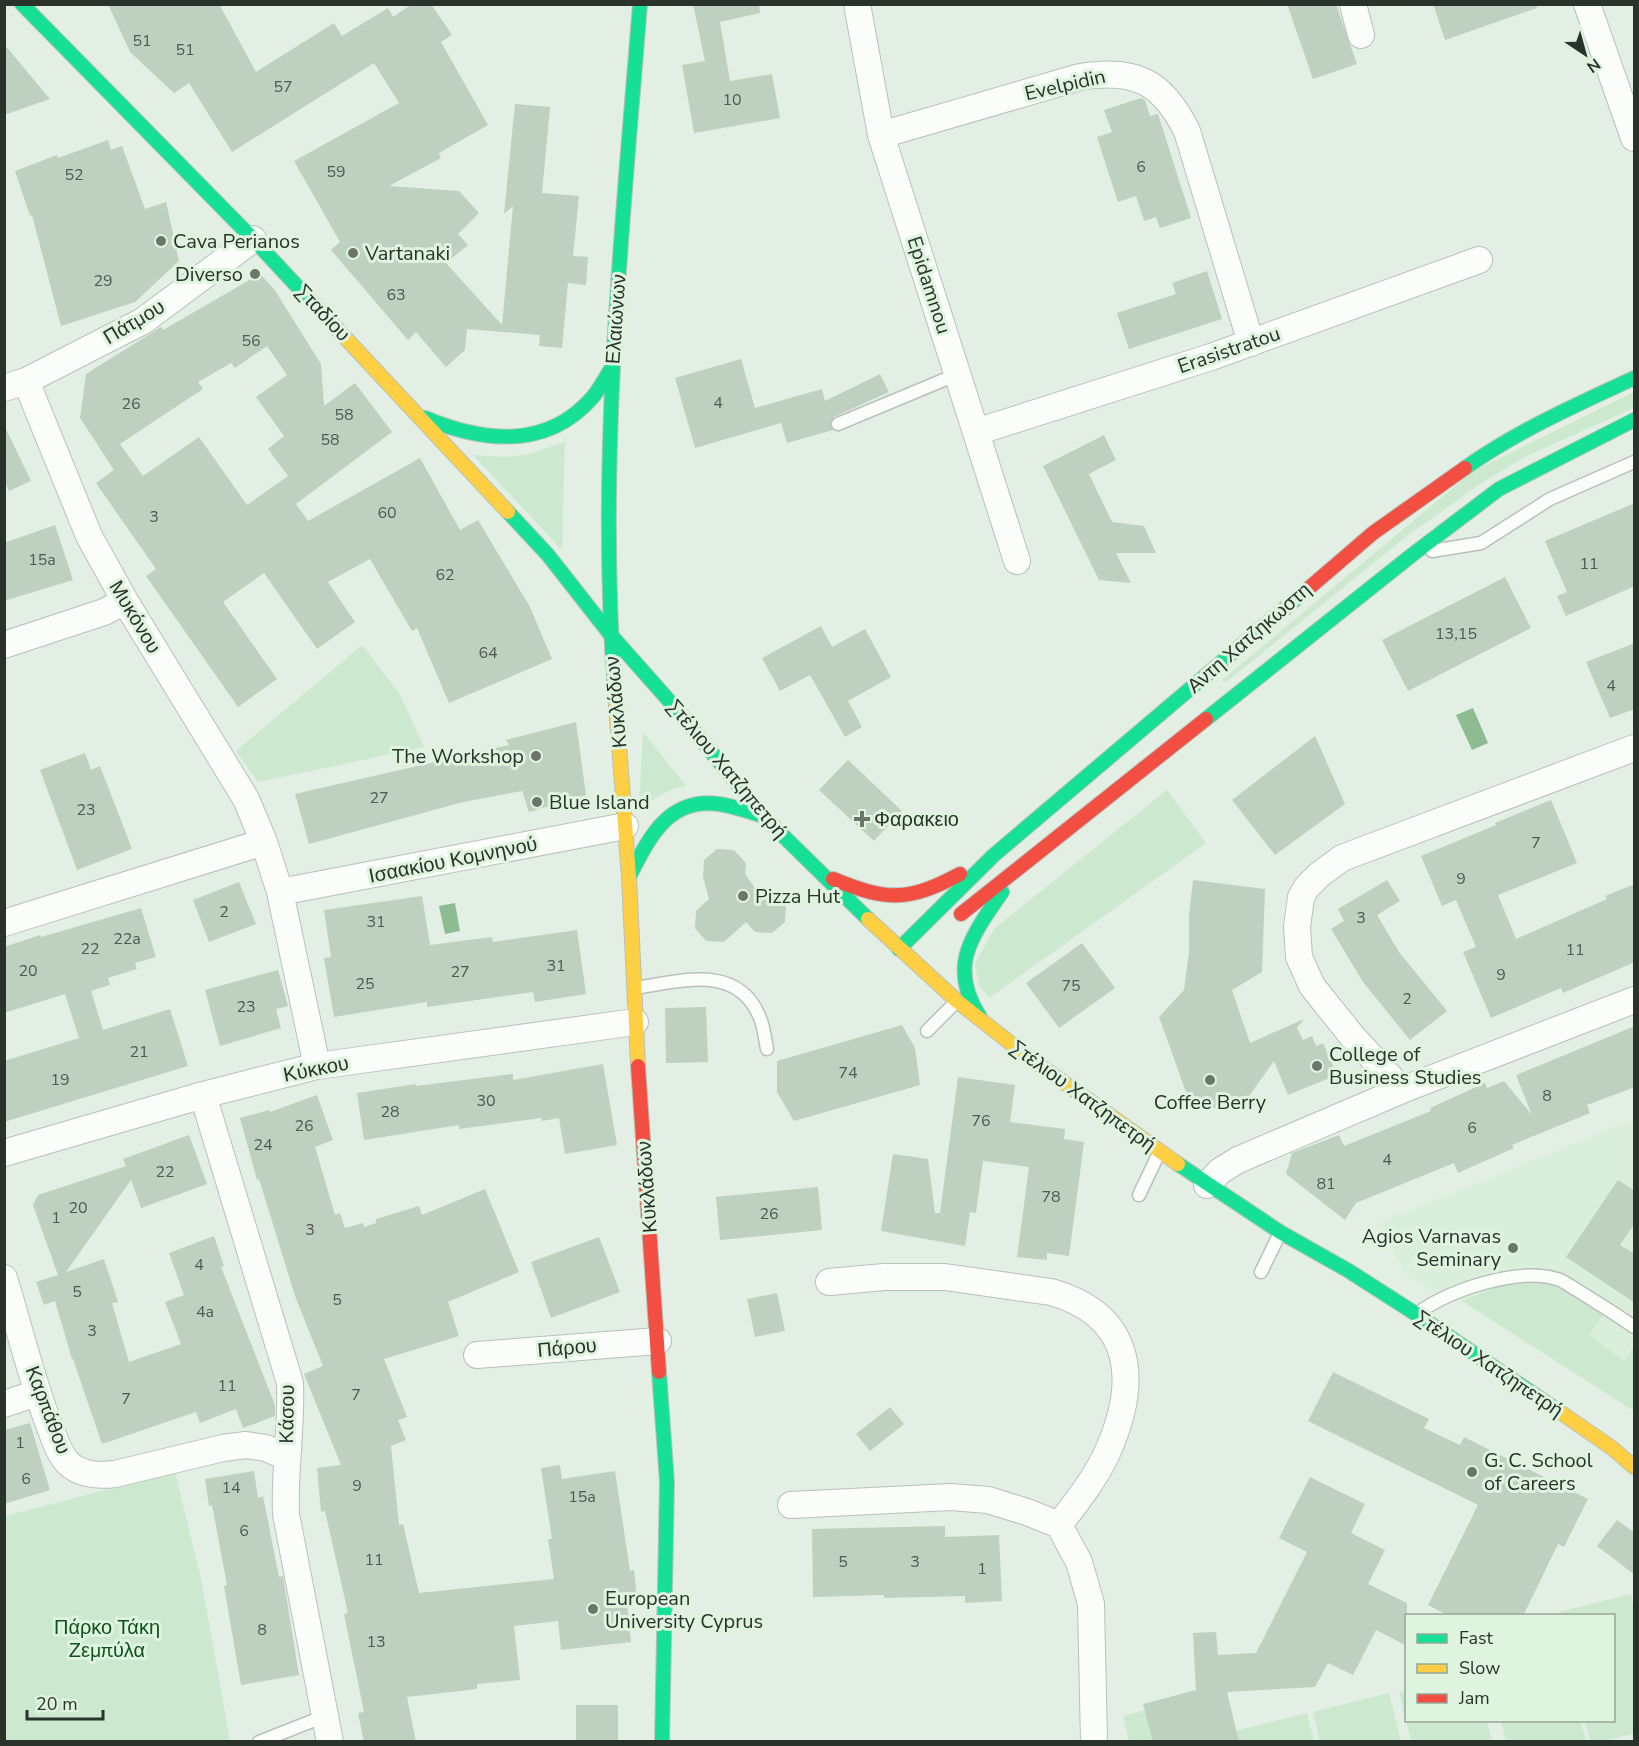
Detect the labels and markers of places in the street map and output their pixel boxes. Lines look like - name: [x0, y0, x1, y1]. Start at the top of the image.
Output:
- place label: Cava Perianos: [173, 228, 300, 255]
- marker: Cava Perianos: [154, 234, 168, 248]
- place label: Vartanaki: [364, 240, 450, 267]
- marker: Vartanaki: [346, 246, 360, 260]
- place label: Diverso: [175, 261, 243, 288]
- marker: Diverso: [248, 267, 262, 281]
- place label: The Workshop: [392, 743, 524, 770]
- marker: The Workshop: [529, 749, 543, 763]
- place label: Blue Island: [549, 789, 650, 816]
- marker: Blue Island: [530, 795, 544, 809]
- place label: Φαρακειο: [874, 806, 959, 833]
- marker: Φαρακειο: [855, 812, 869, 826]
- place label: Pizza Hut: [755, 883, 841, 910]
- marker: Pizza Hut: [736, 889, 750, 903]
- place label: College of Business Studies: [1329, 1041, 1481, 1091]
- marker: College of Business Studies: [1310, 1059, 1324, 1073]
- marker: Coffee Berry: [1203, 1073, 1217, 1087]
- place label: Coffee Berry: [1154, 1089, 1267, 1116]
- place label: Agios Varnavas Seminary: [1362, 1223, 1502, 1273]
- marker: Agios Varnavas Seminary: [1506, 1241, 1520, 1255]
- place label: G. C. School of Careers: [1484, 1447, 1593, 1497]
- marker: G. C. School of Careers: [1465, 1465, 1479, 1479]
- place label: European University Cyprus: [605, 1585, 763, 1635]
- marker: European University Cyprus: [586, 1602, 600, 1616]

